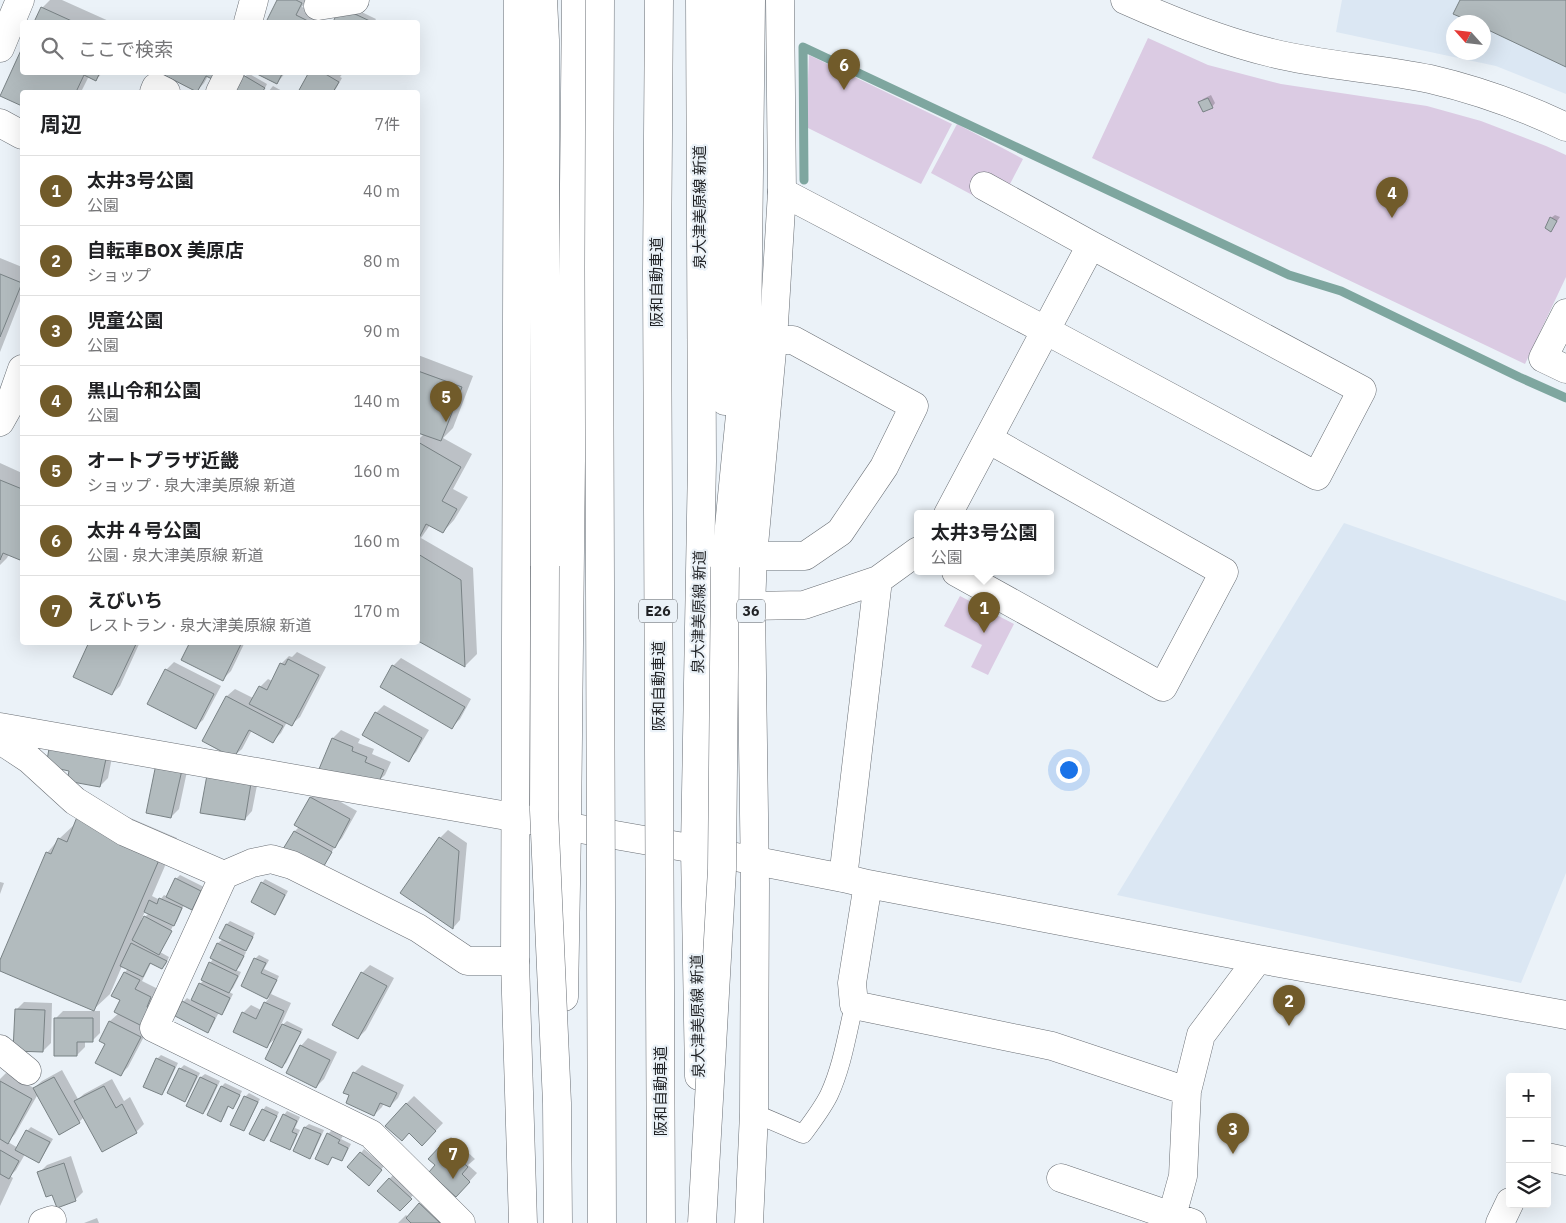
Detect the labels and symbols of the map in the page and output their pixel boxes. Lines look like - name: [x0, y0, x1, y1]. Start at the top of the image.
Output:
- north arrow: [1446, 15, 1491, 60]
- pin: 6: [828, 49, 860, 90]
- street label: 泉大津美原線 新道: [690, 145, 709, 269]
- pin: 4: [1376, 177, 1408, 218]
- street label: 阪和自動車道: [647, 237, 666, 327]
- pin: 5: [430, 381, 462, 422]
- street label: 泉大津美原線 新道: [688, 550, 709, 674]
- pin: 1: [968, 592, 1000, 633]
- road number: E26: [639, 600, 677, 622]
- road number: 36: [737, 600, 765, 622]
- street label: 阪和自動車道: [649, 641, 668, 731]
- your location: [1056, 757, 1082, 783]
- street label: 泉大津美原線 新道: [687, 954, 708, 1078]
- pin: 2: [1273, 985, 1305, 1026]
- street label: 阪和自動車道: [651, 1046, 670, 1136]
- pin: 3: [1217, 1113, 1249, 1154]
- pin: 7: [437, 1138, 469, 1179]

